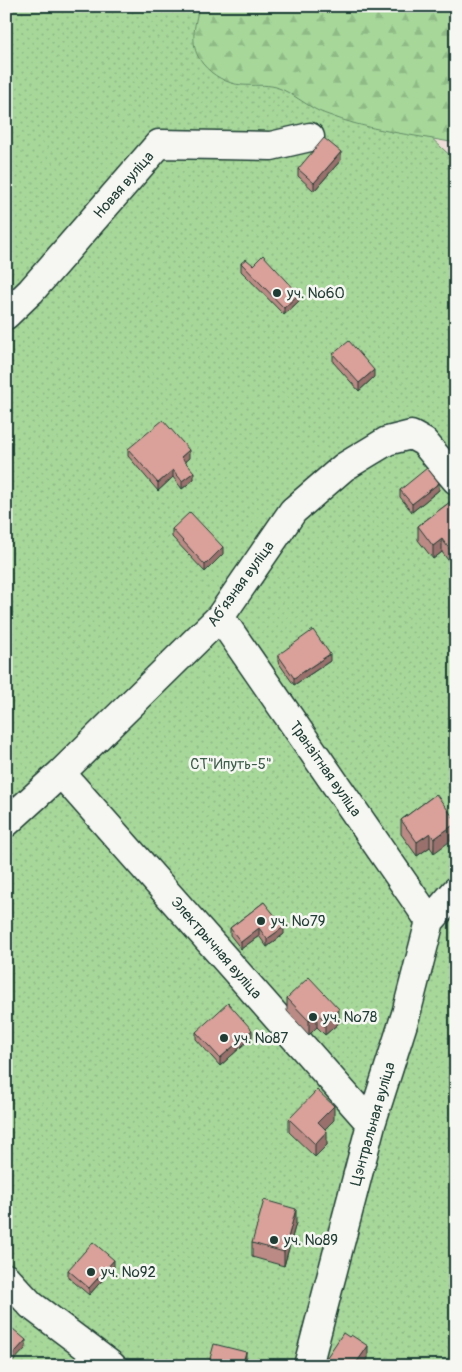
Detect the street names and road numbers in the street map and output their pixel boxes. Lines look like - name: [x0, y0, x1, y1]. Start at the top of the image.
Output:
- street label: Новая вуліца: [90, 147, 158, 223]
- street label: Абʼязная вуліца: [203, 537, 279, 631]
- street label: Транзітная вуліца: [285, 717, 365, 821]
- street label: Электрычная вуліца: [166, 893, 266, 1003]
- street label: Цэнтральная вуліца: [346, 1060, 400, 1188]

